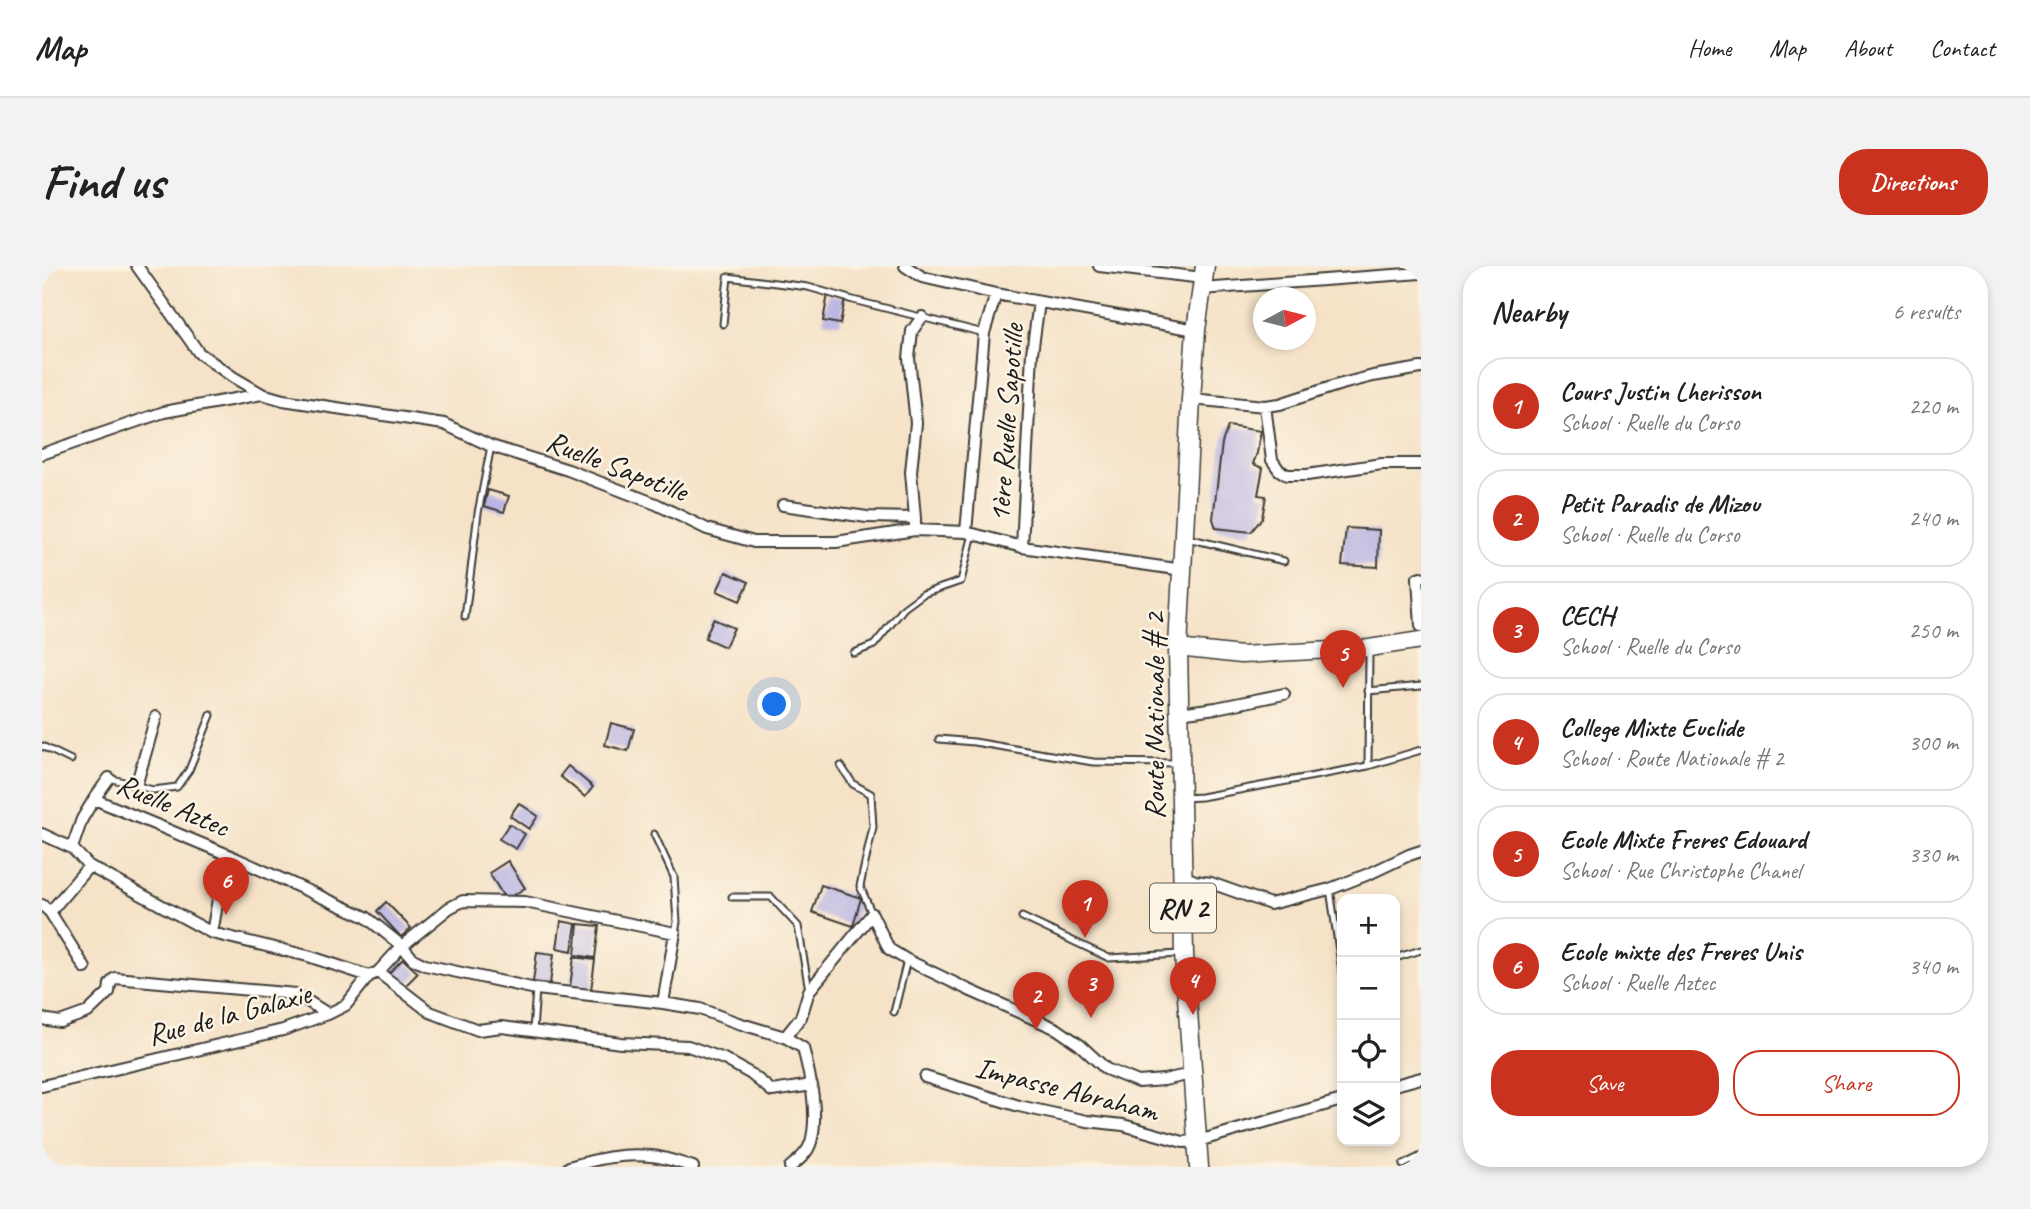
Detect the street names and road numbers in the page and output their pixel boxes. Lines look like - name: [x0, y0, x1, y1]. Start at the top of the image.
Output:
- street label: 1ère Ruelle Sapotille: [980, 320, 1032, 523]
- street label: Ruelle Sapotille: [541, 422, 695, 511]
- street label: Route Nationale # 2: [1135, 610, 1173, 819]
- street label: Ruelle Aztec: [111, 764, 236, 846]
- road number: RN 2: [1150, 884, 1216, 932]
- street label: Rue de la Galaxie: [143, 973, 317, 1054]
- street label: Impasse Abraham: [972, 1048, 1164, 1130]

